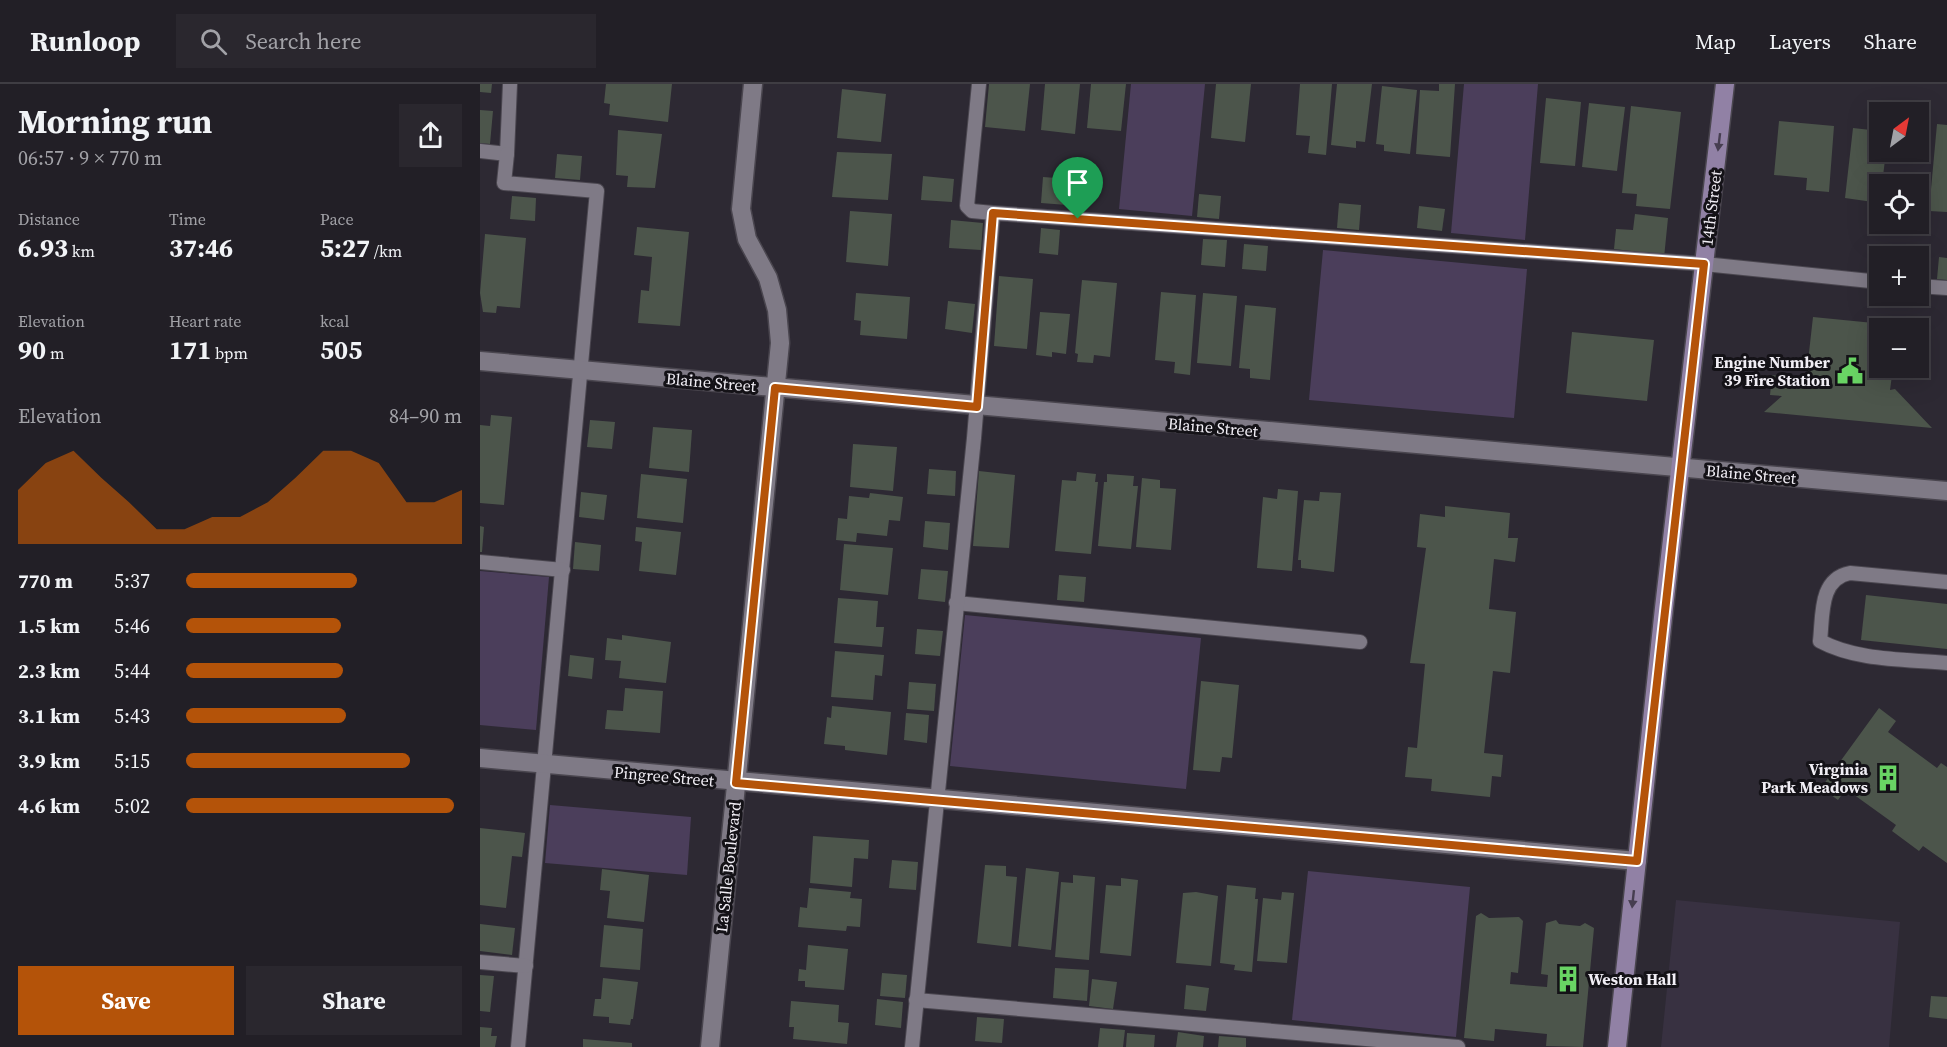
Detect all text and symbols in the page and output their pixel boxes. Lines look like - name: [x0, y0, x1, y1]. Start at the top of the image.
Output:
- search box: [176, 14, 596, 68]
- text: Runloop: [30, 22, 140, 60]
- icon: search: [197, 25, 230, 58]
- text: Search here: [245, 26, 361, 56]
- text: Map: [1695, 27, 1736, 56]
- text: Layers: [1769, 27, 1831, 56]
- text: Share: [1864, 27, 1917, 56]
- text: Morning run: [18, 99, 212, 144]
- north arrow: [1869, 102, 1929, 162]
- map controls: [1869, 102, 1929, 378]
- button: share: [399, 104, 462, 167]
- one-way arrow: [1714, 133, 1723, 152]
- text: 06:57 · 9 × 770 m: [18, 144, 162, 172]
- pin: [1052, 157, 1103, 219]
- icon: arrive: [1061, 166, 1094, 199]
- street label: 14th Street: [1695, 168, 1727, 247]
- button: locate: [1869, 174, 1929, 234]
- text: Distance: [18, 208, 80, 230]
- text: Time: [169, 208, 206, 230]
- text: Pace: [320, 208, 354, 230]
- text: 6.93: [18, 230, 68, 266]
- text: 37:46: [169, 230, 233, 266]
- text: 5:27: [320, 230, 370, 266]
- text: km: [68, 240, 95, 262]
- text: /km: [370, 240, 402, 262]
- button: +: [1869, 246, 1929, 306]
- text: Elevation: [18, 310, 85, 332]
- text: Heart rate: [169, 310, 241, 332]
- text: kcal: [320, 310, 349, 332]
- button: −: [1869, 318, 1929, 378]
- text: 90: [18, 332, 46, 368]
- text: 171: [169, 332, 211, 368]
- text: 505: [320, 332, 362, 368]
- text: m: [46, 342, 64, 364]
- text: bpm: [211, 342, 248, 364]
- place label: Engine Number 39 Fire Station: [1714, 351, 1831, 391]
- public building icon: Engine Number 39 Fire Station: [1835, 356, 1865, 386]
- street label: Blaine Street: [665, 367, 758, 397]
- text: Elevation: [18, 402, 102, 430]
- text: 84–90 m: [389, 402, 462, 430]
- street label: Blaine Street: [1167, 412, 1260, 442]
- street label: Blaine Street: [1705, 459, 1798, 489]
- text: 770 m: [18, 567, 73, 595]
- text: 5:37: [114, 567, 150, 595]
- text: 1.5 km: [18, 612, 80, 640]
- text: 5:46: [114, 612, 150, 640]
- text: 2.3 km: [18, 657, 80, 685]
- text: 5:44: [114, 657, 150, 685]
- text: 3.1 km: [18, 702, 80, 730]
- text: 5:43: [114, 702, 150, 730]
- text: 3.9 km: [18, 747, 80, 775]
- text: 5:15: [114, 747, 150, 775]
- place label: Virginia Park Meadows: [1761, 758, 1869, 798]
- street label: Pingree Street: [613, 761, 716, 791]
- building icon: Virginia Park Meadows: [1873, 763, 1903, 793]
- text: 4.6 km: [18, 792, 80, 820]
- text: 5:02: [114, 792, 150, 820]
- street label: La Salle Boulevard: [710, 800, 746, 934]
- one-way arrow: [1628, 890, 1638, 909]
- building icon: Weston Hall: [1553, 964, 1583, 994]
- button: Save: [18, 966, 234, 1035]
- button: Share: [246, 966, 462, 1035]
- place label: Weston Hall: [1588, 968, 1677, 990]

